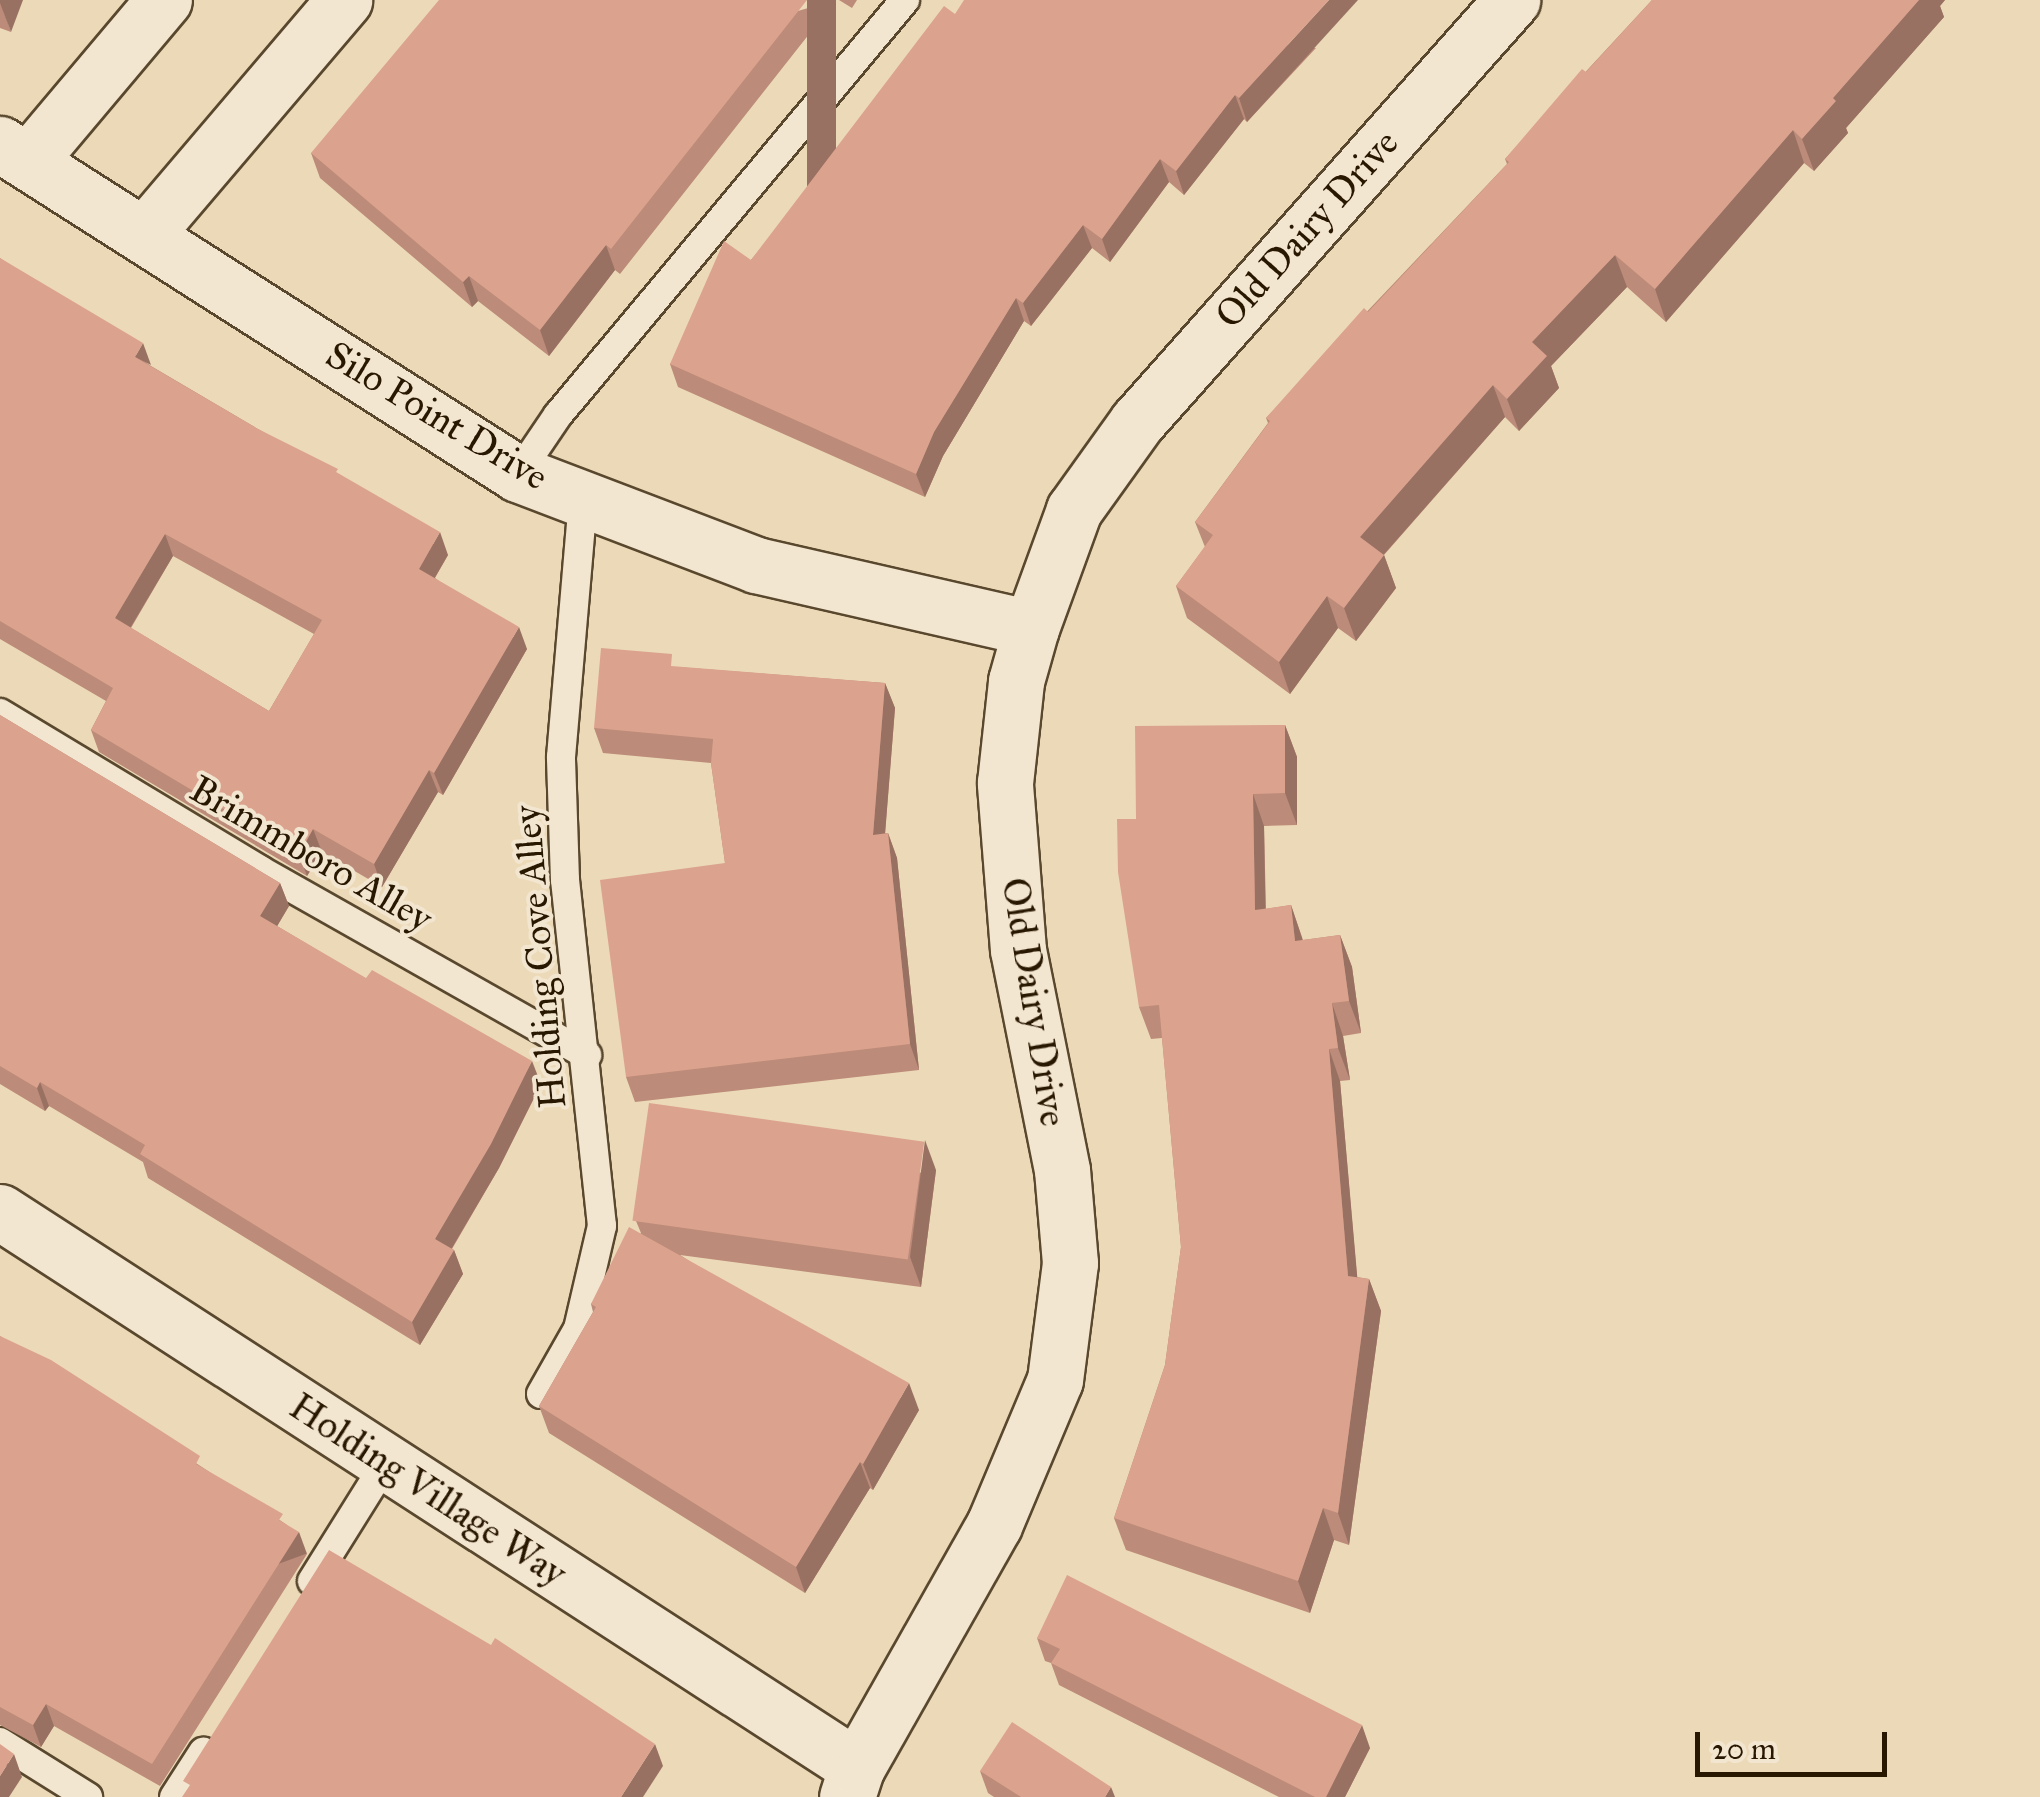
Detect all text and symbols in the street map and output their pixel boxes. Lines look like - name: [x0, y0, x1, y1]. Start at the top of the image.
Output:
- street label: Old Dairy Drive: [1206, 120, 1408, 338]
- street label: Silo Point Drive: [318, 332, 556, 500]
- street label: Brimmboro Alley: [182, 766, 440, 942]
- street label: Holding Cove Alley: [504, 804, 576, 1110]
- street label: Old Dairy Drive: [992, 874, 1076, 1130]
- street label: Holding Village Way: [281, 1384, 575, 1596]
- scale bar: [1700, 1712, 1892, 1774]
- text: 20 m: [1712, 1731, 1776, 1767]

